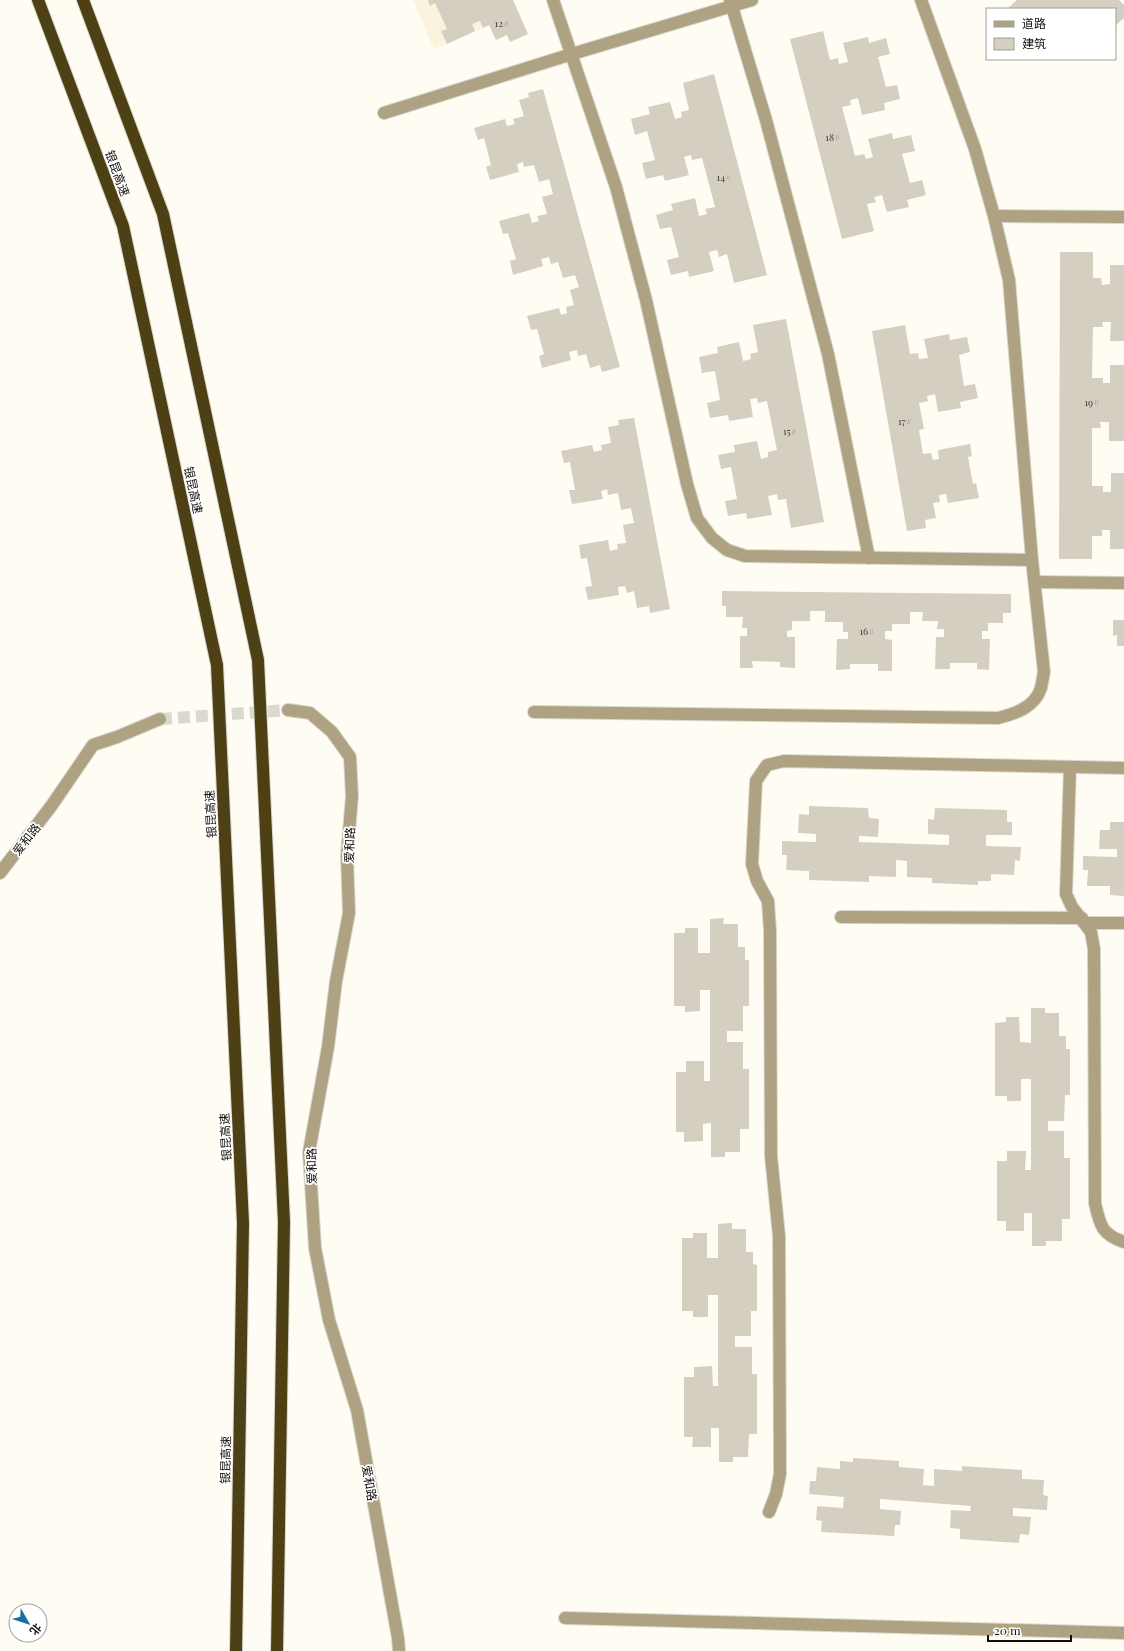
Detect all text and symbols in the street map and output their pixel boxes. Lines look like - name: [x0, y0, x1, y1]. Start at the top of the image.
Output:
- legend: [986, 8, 1116, 60]
- text: 道路: [1022, 15, 1046, 31]
- house number: 12#: [495, 16, 509, 30]
- text: 建筑: [1022, 35, 1046, 51]
- house number: 18#: [825, 130, 841, 144]
- street label: 银昆高速: [102, 148, 134, 198]
- house number: 14#: [716, 170, 732, 184]
- house number: 19#: [1084, 395, 1100, 409]
- house number: 17#: [898, 414, 912, 428]
- house number: 15#: [783, 424, 797, 438]
- street label: 银昆高速: [181, 465, 207, 515]
- house number: 16#: [859, 624, 875, 638]
- street label: 银昆高速: [201, 790, 219, 838]
- street label: 爱和路: [9, 820, 43, 858]
- street label: 爱和路: [340, 827, 358, 863]
- street label: 银昆高速: [216, 1113, 234, 1161]
- street label: 爱和路: [303, 1148, 319, 1184]
- street label: 银昆高速: [217, 1436, 233, 1484]
- street label: 爱和路: [359, 1464, 381, 1502]
- north arrow: [8, 1603, 48, 1643]
- scale bar: [988, 1617, 1071, 1643]
- text: 北: [27, 1621, 45, 1639]
- text: 20 m: [994, 1622, 1021, 1638]

